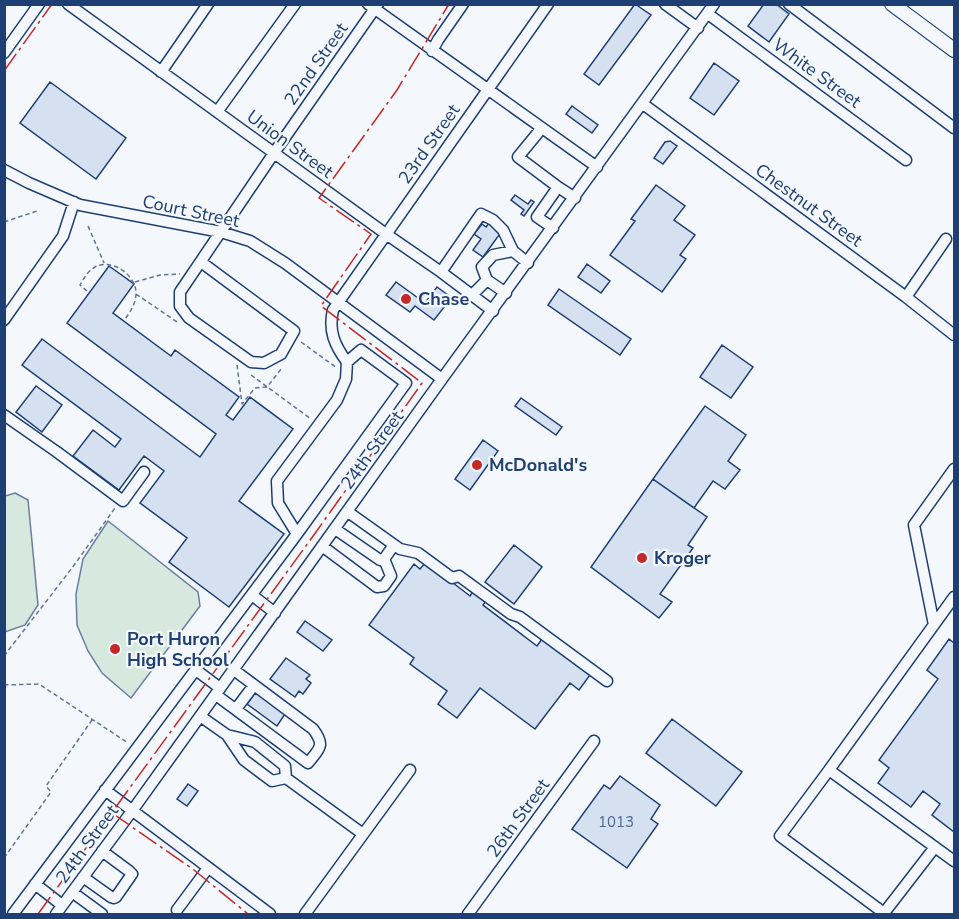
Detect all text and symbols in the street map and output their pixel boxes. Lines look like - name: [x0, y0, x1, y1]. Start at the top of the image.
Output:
- street label: 22nd Street: [279, 17, 354, 110]
- street label: White Street: [768, 33, 867, 114]
- street label: 23rd Street: [393, 99, 466, 189]
- street label: Union Street: [242, 104, 339, 184]
- street label: Chestnut Street: [751, 158, 868, 252]
- street label: Court Street: [140, 189, 242, 233]
- place label: Chase: [418, 287, 469, 311]
- marker: Chase: [399, 292, 413, 306]
- street label: 24th Street: [335, 405, 409, 494]
- place label: McDonald's: [489, 453, 587, 477]
- marker: McDonald's: [470, 458, 484, 472]
- place label: Kroger: [654, 546, 711, 570]
- marker: Kroger: [635, 551, 649, 565]
- place label: Port Huron High School: [127, 627, 229, 672]
- marker: Port Huron High School: [108, 642, 122, 656]
- street label: 26th Street: [481, 773, 555, 862]
- street label: 24th Street: [50, 799, 124, 888]
- house number: 1013: [598, 812, 634, 832]

